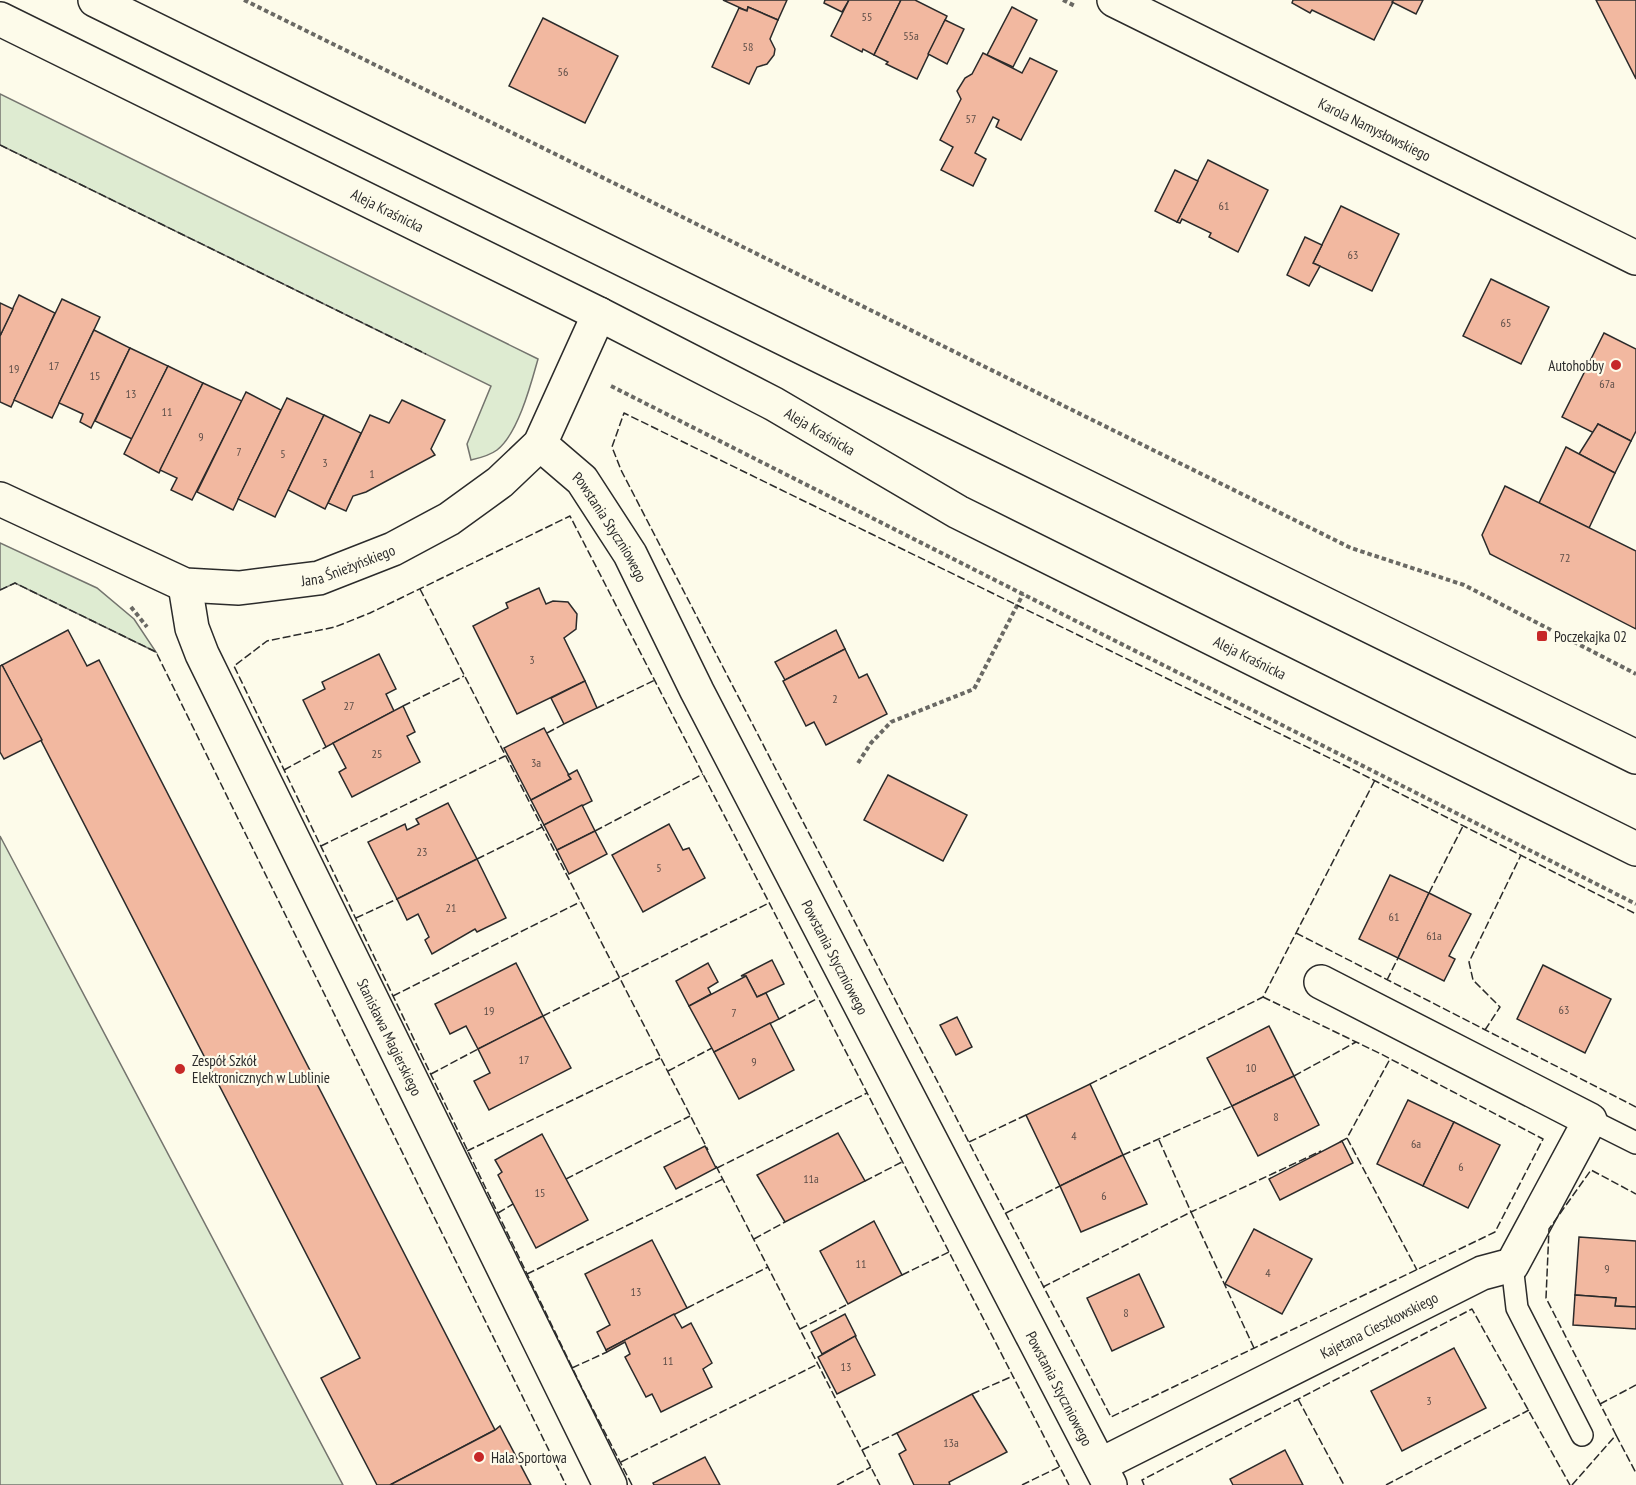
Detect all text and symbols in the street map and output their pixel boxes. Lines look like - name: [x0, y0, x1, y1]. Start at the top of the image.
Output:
- house number: 55: [862, 9, 872, 24]
- house number: 55a: [903, 28, 919, 43]
- house number: 58: [743, 39, 753, 54]
- house number: 56: [558, 64, 568, 79]
- street label: Karola Namysłowskiego: [1316, 93, 1434, 165]
- house number: 57: [966, 111, 976, 126]
- street label: Aleja Kraśnicka: [348, 184, 427, 236]
- house number: 61: [1219, 198, 1229, 213]
- house number: 63: [1348, 247, 1358, 262]
- house number: 65: [1501, 315, 1511, 330]
- place label: Autohobby: [1548, 356, 1604, 375]
- house number: 17: [49, 358, 59, 373]
- marker: Autohobby: [1609, 358, 1623, 372]
- house number: 19: [9, 361, 19, 376]
- house number: 15: [90, 368, 100, 383]
- house number: 67a: [1599, 376, 1615, 391]
- house number: 13: [126, 386, 136, 401]
- street label: Aleja Kraśnicka: [781, 403, 859, 459]
- house number: 11: [162, 404, 172, 419]
- house number: 9: [198, 429, 204, 444]
- house number: 7: [236, 444, 242, 459]
- house number: 5: [280, 446, 286, 461]
- house number: 3: [322, 455, 328, 470]
- house number: 1: [369, 466, 375, 481]
- street label: Powstania Styczniowego: [569, 467, 652, 585]
- street label: Jana Śnieżyńskiego: [299, 540, 397, 590]
- house number: 72: [1560, 550, 1570, 565]
- place label: Poczekajka 02: [1554, 627, 1627, 646]
- marker: Poczekajka 02: [1535, 629, 1549, 643]
- street label: Aleja Kraśnicka: [1211, 631, 1289, 683]
- house number: 3: [529, 652, 535, 667]
- house number: 2: [832, 691, 838, 706]
- house number: 27: [344, 698, 354, 713]
- house number: 25: [372, 746, 382, 761]
- house number: 3a: [531, 755, 541, 770]
- house number: 23: [417, 844, 427, 859]
- house number: 5: [656, 860, 662, 875]
- street label: Powstania Styczniowego: [798, 897, 873, 1018]
- house number: 21: [446, 900, 456, 915]
- house number: 61: [1389, 909, 1399, 924]
- house number: 61a: [1426, 928, 1442, 943]
- street label: Stanisława Magierskiego: [353, 975, 427, 1099]
- house number: 63: [1559, 1002, 1569, 1017]
- house number: 19: [484, 1003, 494, 1018]
- house number: 7: [731, 1005, 737, 1020]
- place label: Zespół Szkół Elektronicznych w Lublinie: [192, 1051, 330, 1087]
- house number: 17: [519, 1052, 529, 1067]
- house number: 9: [751, 1054, 757, 1069]
- house number: 10: [1246, 1060, 1256, 1075]
- marker: Zespół Szkół Elektronicznych w Lublinie: [173, 1062, 187, 1076]
- house number: 8: [1273, 1109, 1279, 1124]
- house number: 4: [1071, 1128, 1077, 1143]
- house number: 6a: [1411, 1136, 1421, 1151]
- house number: 6: [1458, 1159, 1464, 1174]
- house number: 11a: [803, 1171, 819, 1186]
- house number: 15: [535, 1185, 545, 1200]
- house number: 6: [1101, 1188, 1107, 1203]
- house number: 11: [856, 1256, 866, 1271]
- house number: 9: [1604, 1261, 1610, 1276]
- house number: 4: [1265, 1265, 1271, 1280]
- house number: 13: [631, 1284, 641, 1299]
- street label: Kajetana Cieszkowskiego: [1317, 1287, 1441, 1362]
- house number: 8: [1123, 1305, 1129, 1320]
- street label: Powstania Styczniowego: [1022, 1328, 1097, 1449]
- house number: 11: [663, 1353, 673, 1368]
- house number: 13: [841, 1359, 851, 1374]
- house number: 3: [1426, 1393, 1432, 1408]
- house number: 13a: [943, 1435, 959, 1450]
- place label: Hala Sportowa: [491, 1448, 567, 1467]
- marker: Hala Sportowa: [472, 1450, 486, 1464]

